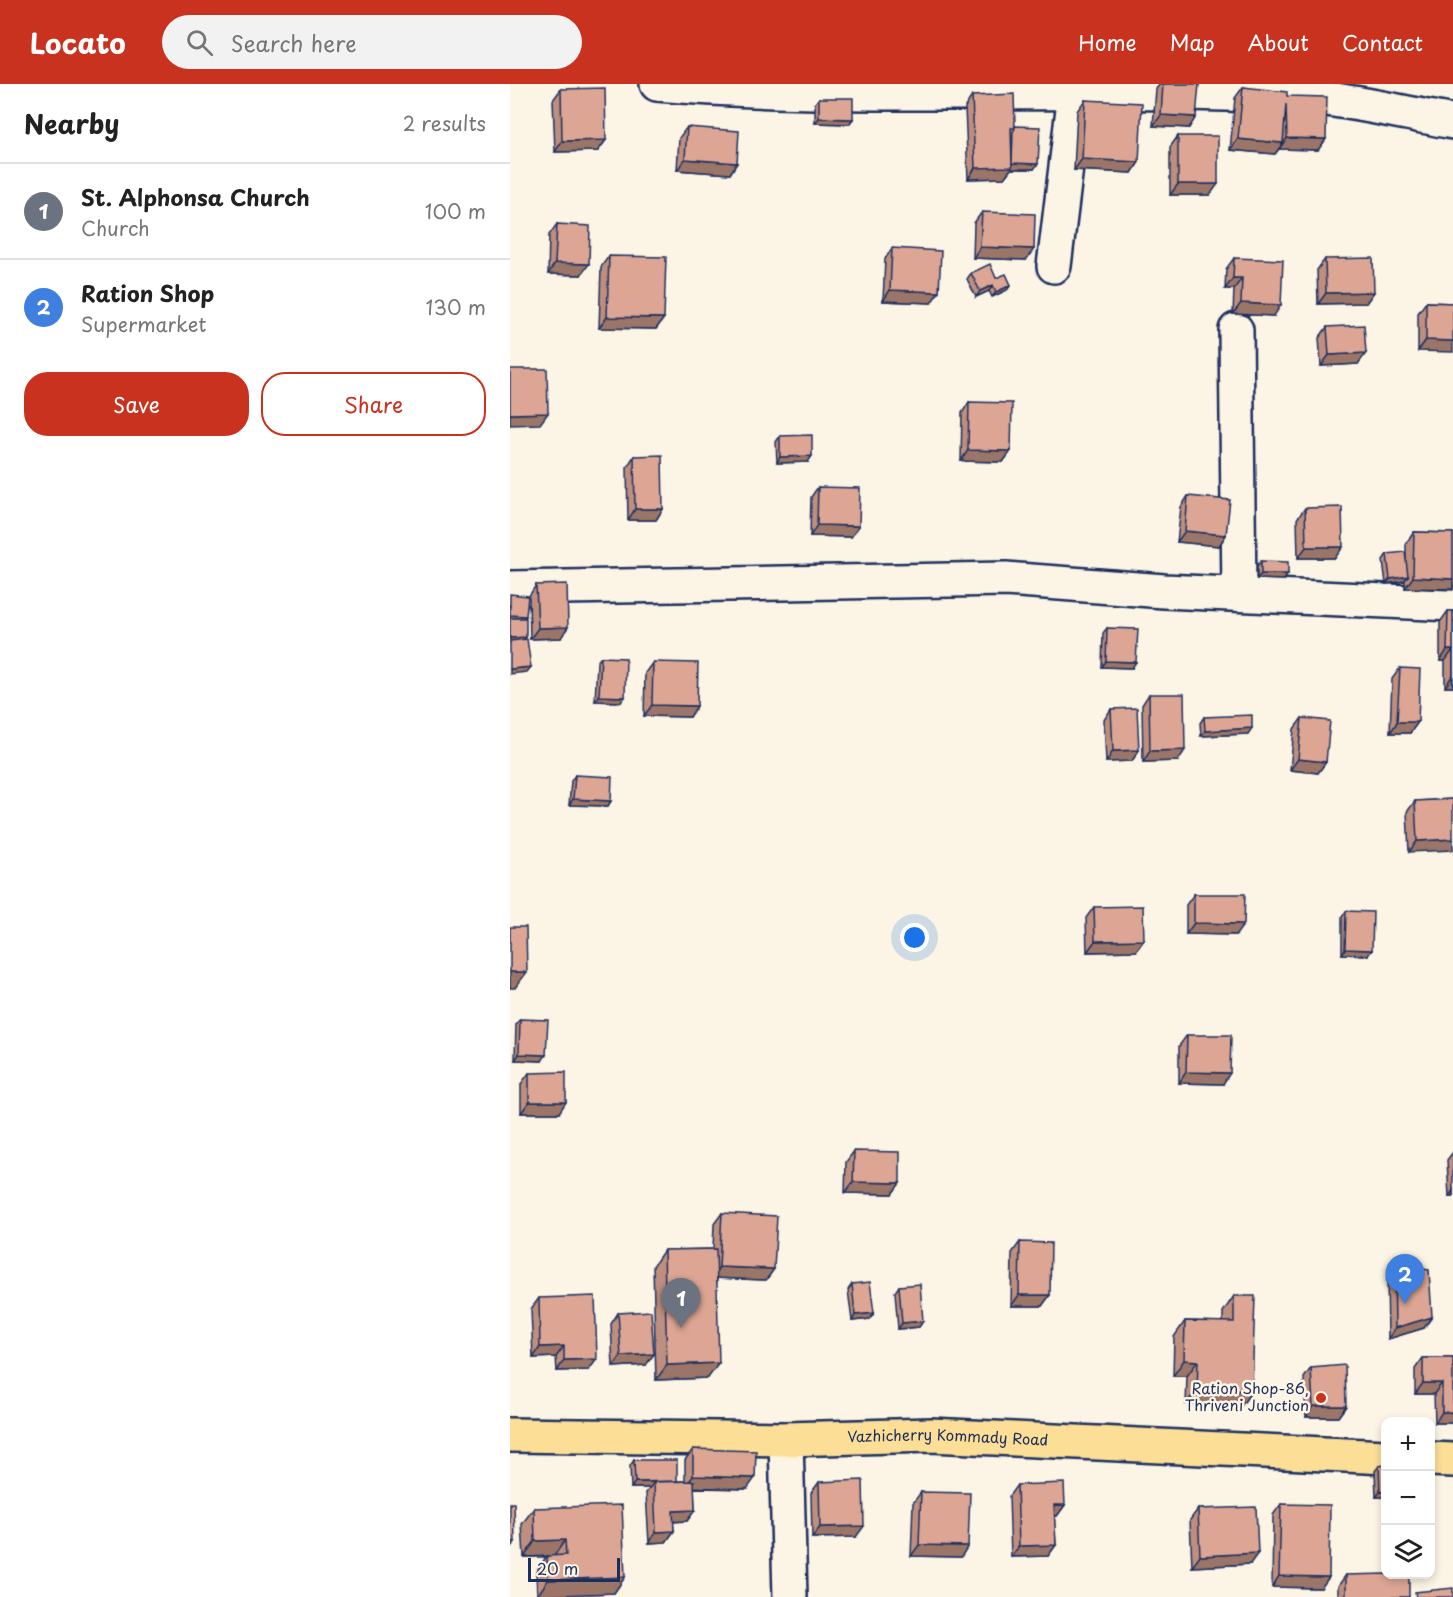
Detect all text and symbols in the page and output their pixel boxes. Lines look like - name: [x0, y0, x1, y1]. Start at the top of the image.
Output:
- search box: [162, 15, 582, 69]
- text: Locato: [30, 21, 126, 64]
- icon: search: [183, 26, 216, 59]
- text: Search here: [231, 26, 357, 59]
- text: Home: [1078, 26, 1137, 58]
- text: Map: [1170, 26, 1215, 58]
- text: About: [1248, 26, 1309, 58]
- text: Contact: [1342, 26, 1423, 58]
- text: Nearby: [24, 104, 119, 143]
- text: 2 results: [403, 108, 486, 138]
- text: St. Alphonsa Church: [81, 180, 310, 213]
- text: 1: [39, 196, 48, 226]
- text: 100 m: [425, 196, 486, 226]
- text: Church: [81, 213, 150, 243]
- text: Ration Shop: [81, 276, 214, 309]
- text: 2: [36, 292, 51, 322]
- text: 130 m: [426, 292, 486, 322]
- text: Supermarket: [81, 309, 207, 339]
- button: Save: [24, 372, 249, 436]
- button: Share: [261, 372, 486, 436]
- your location: [900, 923, 929, 952]
- pin: 2: [1386, 1254, 1424, 1304]
- pin: 1: [662, 1278, 700, 1328]
- place label: Ration Shop-86, Thriveni Junction: [1185, 1376, 1309, 1416]
- marker: Ration Shop-86, Thriveni Junction: [1314, 1391, 1328, 1405]
- map controls: [1381, 1417, 1435, 1579]
- button: +: [1381, 1417, 1435, 1471]
- street label: Vazhicherry Kommady Road: [847, 1422, 1049, 1451]
- button: −: [1381, 1471, 1435, 1525]
- button: layers: [1381, 1525, 1435, 1579]
- scale bar: [528, 1555, 620, 1582]
- text: 20 m: [537, 1556, 578, 1580]

